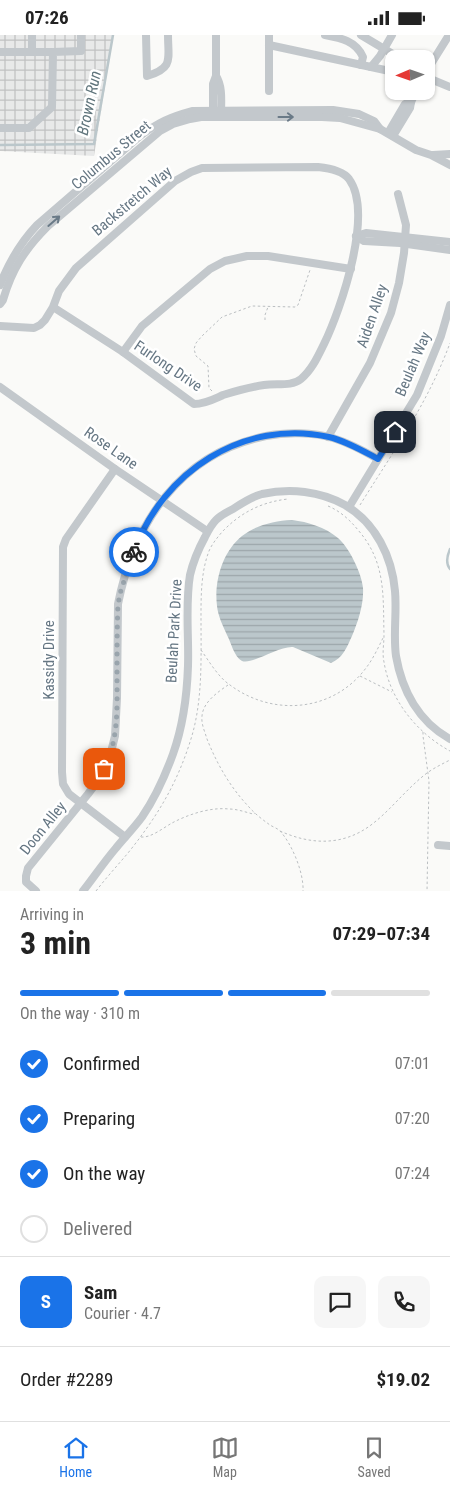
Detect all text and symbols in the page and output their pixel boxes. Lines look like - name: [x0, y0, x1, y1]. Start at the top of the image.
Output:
- text: 07:26: [25, 6, 69, 29]
- north arrow: [385, 50, 435, 100]
- map controls: [385, 50, 435, 100]
- water label: Brown Run: [73, 69, 105, 137]
- one-way arrow: [278, 112, 294, 122]
- street label: Columbus Street: [68, 117, 154, 193]
- street label: Backstretch Way: [89, 162, 175, 240]
- one-way arrow: [48, 215, 61, 226]
- street label: Aiden Alley: [353, 282, 391, 350]
- street label: Beulah Way: [391, 329, 435, 399]
- street label: Furlong Drive: [131, 337, 205, 395]
- pin: [374, 411, 416, 453]
- icon: home: [381, 418, 409, 446]
- street label: Rose Lane: [81, 423, 141, 473]
- courier: [109, 527, 159, 577]
- icon: bike: [120, 538, 148, 566]
- street label: Beulah Park Drive: [162, 579, 186, 683]
- street label: Kassidy Drive: [40, 620, 58, 700]
- pin: [83, 748, 125, 790]
- icon: bag: [90, 755, 118, 783]
- street label: Doon Alley: [16, 798, 70, 858]
- text: Arriving in: [20, 905, 84, 924]
- text: 07:29–07:34: [332, 922, 430, 945]
- text: 3 min: [20, 924, 91, 962]
- text: On the way · 310 m: [20, 1004, 140, 1023]
- icon: check: [20, 1050, 48, 1078]
- text: Confirmed: [63, 1052, 140, 1075]
- text: 07:01: [395, 1054, 430, 1073]
- icon: check: [20, 1105, 48, 1133]
- text: Preparing: [63, 1107, 135, 1130]
- text: 07:20: [395, 1109, 430, 1128]
- icon: check: [20, 1160, 48, 1188]
- text: On the way: [63, 1162, 145, 1185]
- text: 07:24: [395, 1164, 430, 1183]
- text: Delivered: [63, 1217, 132, 1240]
- button: chat: [314, 1276, 366, 1328]
- button: phone: [378, 1276, 430, 1328]
- text: Sam: [84, 1281, 117, 1304]
- text: S: [41, 1290, 51, 1313]
- text: Courier · 4.7: [84, 1304, 161, 1323]
- text: Order #2289: [20, 1368, 113, 1391]
- text: $19.02: [376, 1368, 430, 1391]
- tab: Home: [59, 1434, 92, 1480]
- tab: Map: [211, 1434, 239, 1480]
- tab: Saved: [357, 1434, 391, 1480]

